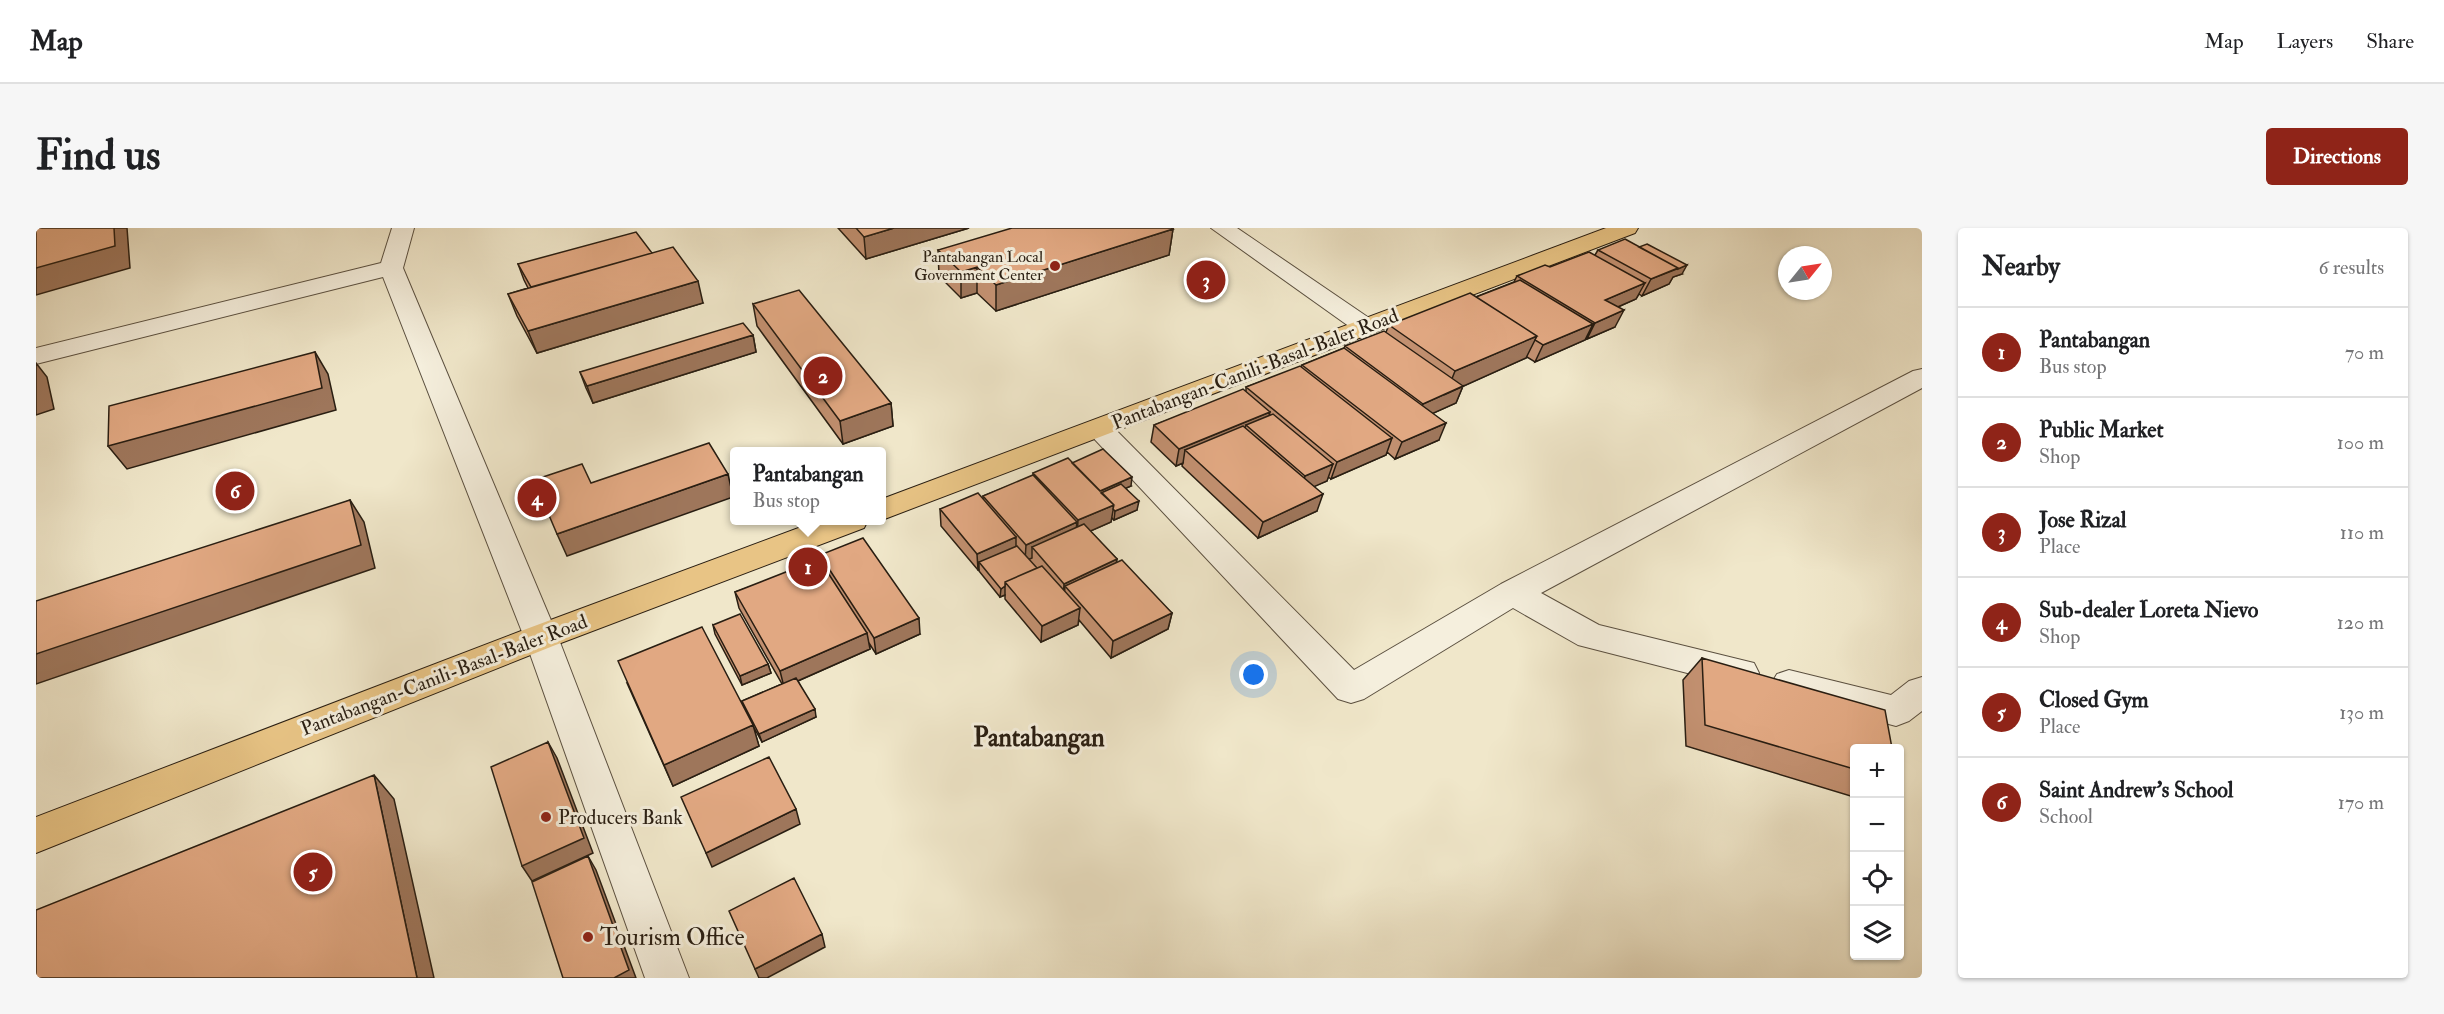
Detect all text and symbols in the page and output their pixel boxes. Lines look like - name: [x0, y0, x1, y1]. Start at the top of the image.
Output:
- text: Map: [30, 24, 83, 59]
- text: Map: [2204, 28, 2244, 55]
- text: Layers: [2277, 28, 2333, 55]
- text: Share: [2366, 28, 2414, 55]
- button: Directions: [2266, 128, 2408, 185]
- text: Find us: [36, 130, 160, 182]
- north arrow: [1778, 246, 1832, 300]
- place label: Pantabangan Local Government Center: [914, 247, 1043, 285]
- text: Nearby: [1982, 251, 2060, 283]
- text: 6 results: [2318, 255, 2384, 280]
- pin: 3: [1186, 257, 1226, 302]
- marker: Pantabangan Local Government Center: [1048, 259, 1062, 273]
- street label: Pantabangan-Canili-Basal-Baler Road: [1108, 303, 1402, 435]
- text: Pantabangan: [2039, 326, 2150, 354]
- text: 1: [1998, 340, 2005, 365]
- text: 70 m: [2345, 340, 2384, 365]
- pin: 2: [804, 354, 842, 398]
- text: Bus stop: [2039, 354, 2107, 379]
- text: Public Market: [2039, 416, 2164, 444]
- text: 2: [1996, 430, 2007, 455]
- text: 100 m: [2337, 430, 2384, 455]
- text: Shop: [2039, 444, 2080, 469]
- popup: [730, 447, 886, 525]
- text: Pantabangan: [752, 460, 864, 488]
- pin: 6: [216, 468, 254, 514]
- pin: 4: [518, 476, 556, 520]
- text: Bus stop: [752, 488, 820, 513]
- text: Jose Rizal: [2039, 506, 2126, 534]
- text: 3: [1998, 520, 2005, 545]
- text: 110 m: [2340, 520, 2384, 545]
- text: Place: [2039, 534, 2080, 559]
- pin: 1: [788, 544, 828, 590]
- text: Sub-dealer Loreta Nievo: [2039, 596, 2258, 624]
- street label: Pantabangan-Canili-Basal-Baler Road: [297, 609, 591, 741]
- text: 4: [1996, 610, 2007, 635]
- text: 120 m: [2337, 610, 2384, 635]
- text: Shop: [2039, 624, 2080, 649]
- your location: [1239, 660, 1268, 689]
- text: Closed Gym: [2039, 686, 2149, 714]
- text: 5: [1997, 700, 2006, 725]
- text: 130 m: [2339, 700, 2384, 725]
- text: Place: [2039, 714, 2080, 739]
- district label: Pantabangan: [973, 722, 1105, 755]
- map controls: [1850, 744, 1904, 960]
- button: +: [1850, 744, 1904, 798]
- text: Saint Andrew's School: [2039, 776, 2233, 804]
- text: 6: [1996, 790, 2007, 815]
- text: 170 m: [2338, 790, 2384, 815]
- button: −: [1850, 798, 1904, 852]
- text: School: [2039, 804, 2093, 829]
- place label: Producers Bank: [558, 805, 683, 830]
- marker: Producers Bank: [539, 810, 553, 824]
- pin: 5: [294, 850, 332, 894]
- button: locate: [1850, 852, 1904, 906]
- button: layers: [1850, 906, 1904, 960]
- place label: Tourism Office: [600, 922, 745, 953]
- marker: Tourism Office: [581, 930, 595, 944]

